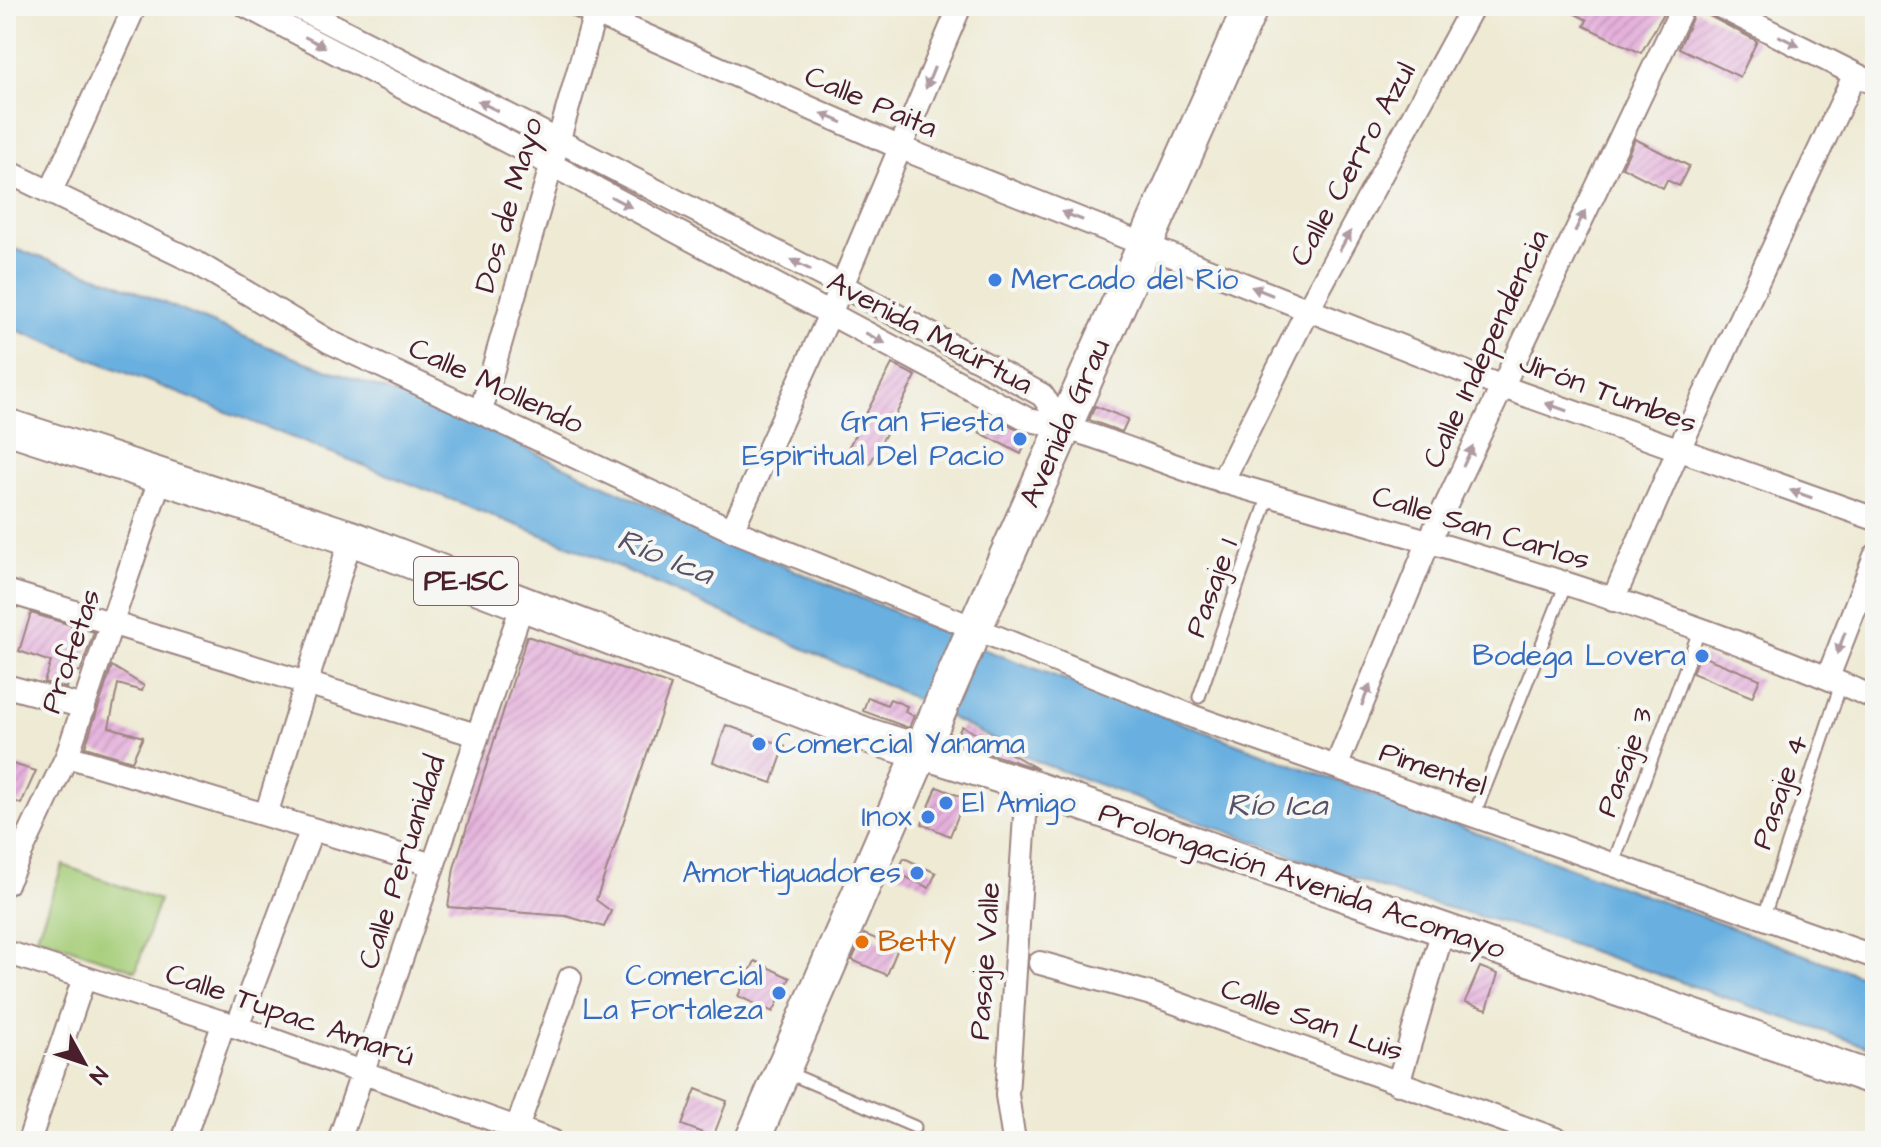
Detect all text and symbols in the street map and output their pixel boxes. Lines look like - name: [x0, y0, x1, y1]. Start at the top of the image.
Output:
- one-way arrow: [1778, 34, 1801, 48]
- one-way arrow: [304, 35, 327, 48]
- street label: Calle Cerro Azul: [1279, 54, 1427, 274]
- street label: Calle Paita: [798, 55, 944, 149]
- one-way arrow: [923, 66, 936, 90]
- one-way arrow: [477, 100, 499, 114]
- one-way arrow: [820, 111, 843, 124]
- street label: Dos de Mayo: [464, 112, 555, 298]
- one-way arrow: [610, 194, 632, 208]
- one-way arrow: [1060, 209, 1084, 222]
- one-way arrow: [1573, 209, 1587, 233]
- street label: Calle Independencia: [1412, 223, 1560, 475]
- one-way arrow: [1338, 230, 1352, 252]
- one-way arrow: [789, 258, 812, 272]
- place label: Mercado del Río: [1011, 259, 1238, 301]
- street label: Avenida Maúrtua: [820, 261, 1040, 405]
- marker: Mercado del Río: [986, 271, 1004, 289]
- one-way arrow: [1251, 284, 1274, 297]
- street label: Calle Mollendo: [402, 327, 591, 445]
- one-way arrow: [863, 331, 886, 344]
- street label: Avenida Grau: [1009, 332, 1121, 514]
- street label: Jirón Tumbes: [1513, 341, 1703, 445]
- one-way arrow: [1544, 400, 1568, 413]
- place label: Gran Fiesta Espiritual Del Pacio: [742, 401, 1004, 477]
- marker: Gran Fiesta Espiritual Del Pacio: [1011, 430, 1029, 448]
- one-way arrow: [1461, 444, 1475, 468]
- street label: Calle San Carlos: [1367, 475, 1595, 581]
- one-way arrow: [1789, 487, 1813, 499]
- water label: Río Ica: [610, 517, 721, 597]
- street label: Pasaje 1: [1175, 533, 1249, 643]
- road number: PE-1SC: [414, 557, 518, 605]
- street label: Profetas: [30, 583, 112, 719]
- one-way arrow: [1834, 631, 1847, 655]
- place label: Bodega Lovera: [1472, 635, 1686, 678]
- marker: Bodega Lovera: [1693, 647, 1711, 665]
- one-way arrow: [1360, 683, 1373, 707]
- street label: Pasaje 3: [1586, 701, 1664, 823]
- place label: Comercial Yanama: [775, 723, 1025, 765]
- street label: Pasaje 4: [1741, 729, 1819, 855]
- street label: Pimentel: [1374, 731, 1492, 807]
- marker: Comercial Yanama: [750, 735, 768, 753]
- street label: Calle Peruanidad: [348, 750, 456, 974]
- place label: El Amigo: [962, 782, 1076, 825]
- water label: Río Ica: [1227, 783, 1329, 828]
- street label: Prolongación Avenida Acomayo: [1093, 792, 1511, 971]
- marker: El Amigo: [937, 794, 955, 812]
- place label: Inox: [861, 796, 913, 838]
- marker: Inox: [919, 808, 937, 826]
- place label: Amortiguadores: [682, 852, 901, 895]
- marker: Amortiguadores: [908, 864, 926, 882]
- street label: Pasaje Valle: [959, 881, 1011, 1041]
- place label: Betty: [878, 921, 956, 964]
- marker: Betty: [853, 933, 871, 951]
- street label: Calle Tupac Amarú: [160, 953, 420, 1077]
- place label: Comercial La Fortaleza: [582, 955, 763, 1031]
- street label: Calle San Luis: [1215, 968, 1409, 1072]
- marker: Comercial La Fortaleza: [770, 984, 788, 1002]
- north arrow: [44, 1023, 124, 1103]
- text: N: [82, 1060, 114, 1090]

